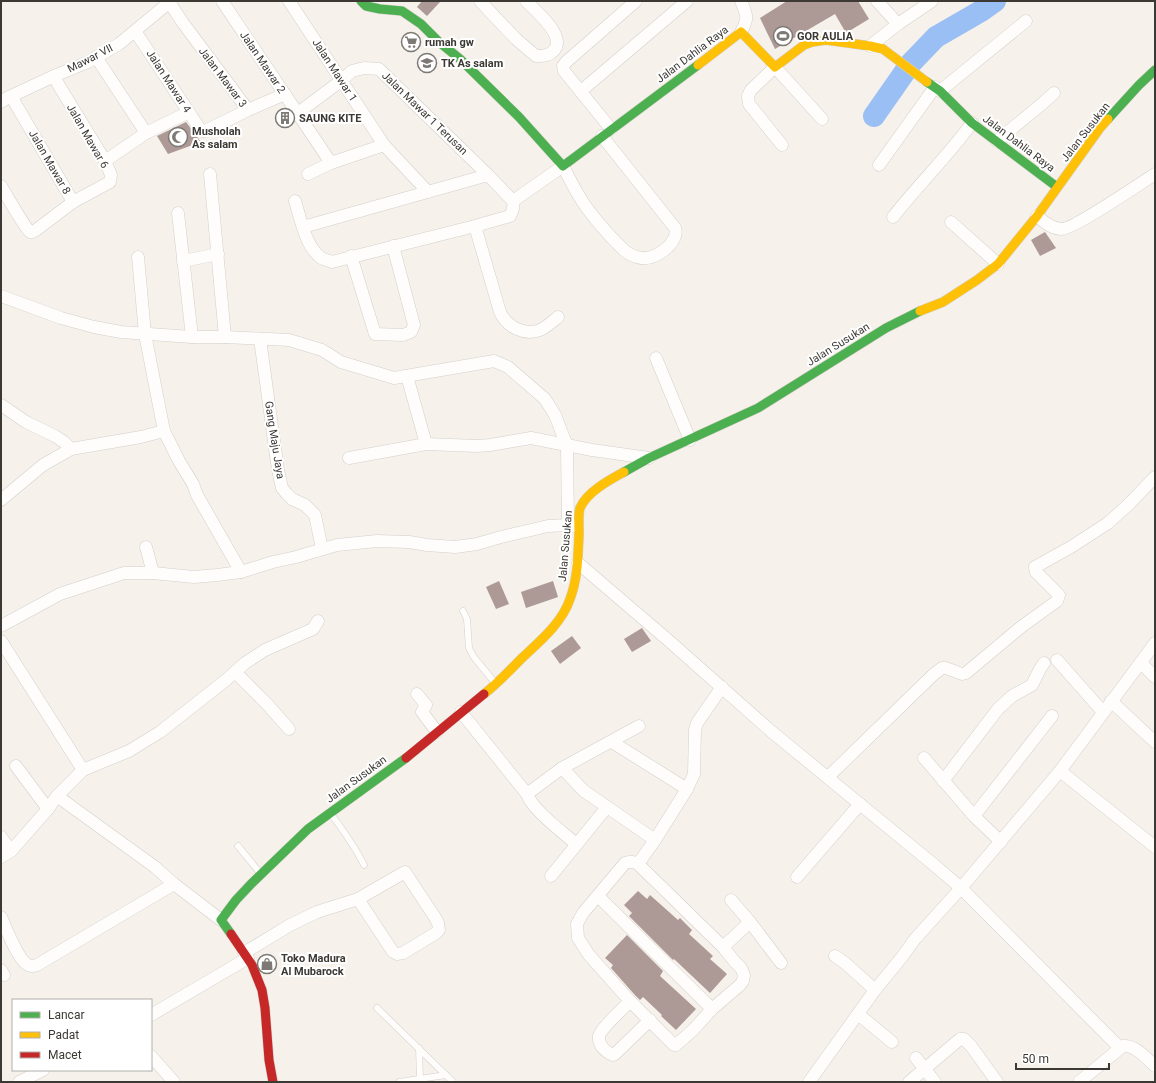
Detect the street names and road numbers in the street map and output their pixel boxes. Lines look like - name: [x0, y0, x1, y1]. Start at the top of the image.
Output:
- street label: Jalan Dahlia Raya: [654, 23, 731, 86]
- street label: Jalan Mawar 2: [237, 29, 288, 96]
- street label: Jalan Mawar 1: [310, 37, 360, 104]
- street label: Mawar VII: [65, 41, 115, 75]
- street label: Jalan Mawar 3: [196, 45, 249, 110]
- street label: Jalan Mawar 4: [144, 48, 194, 115]
- street label: Jalan Mawar 1 Terusan: [379, 69, 470, 158]
- street label: Jalan Susukan: [1058, 100, 1113, 164]
- street label: Jalan Mawar 6: [64, 102, 111, 171]
- street label: Jalan Dahlia Raya: [980, 112, 1057, 175]
- street label: Jalan Mawar 8: [26, 128, 73, 197]
- street label: Jalan Susukan: [805, 320, 872, 369]
- street label: Gang Maju Jaya: [262, 400, 287, 480]
- street label: Jalan Susukan: [556, 510, 575, 582]
- street label: Jalan Susukan: [324, 753, 389, 806]

